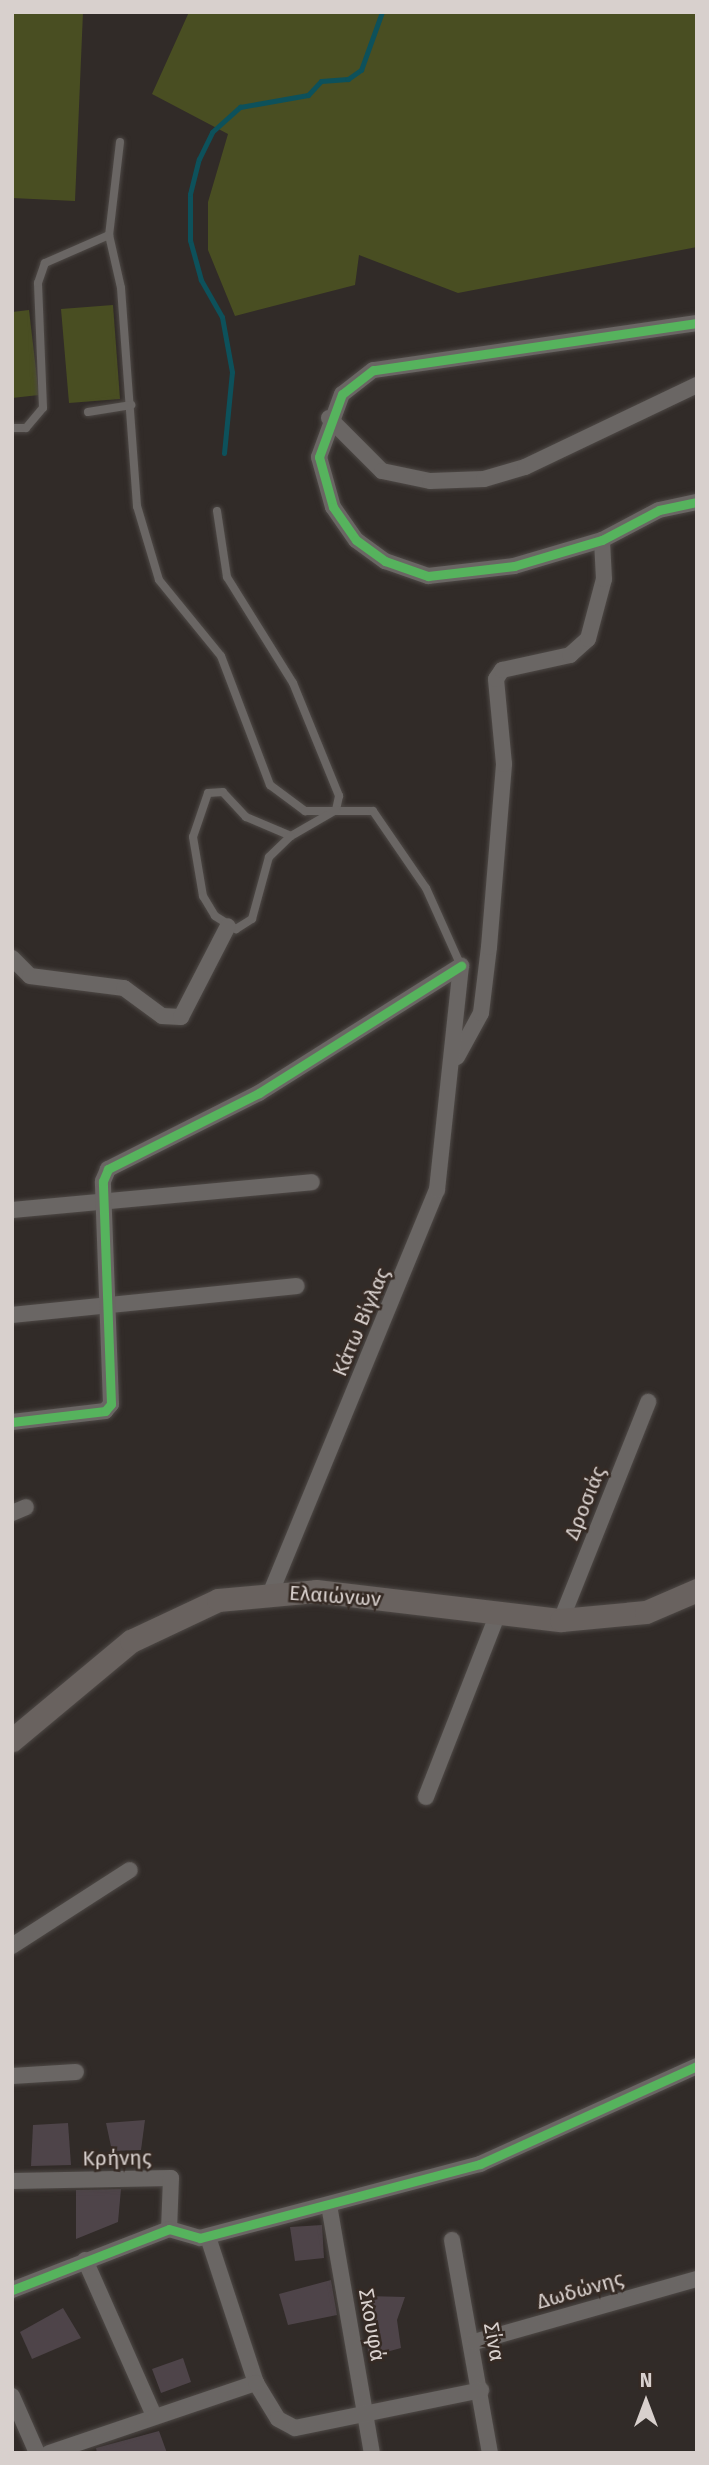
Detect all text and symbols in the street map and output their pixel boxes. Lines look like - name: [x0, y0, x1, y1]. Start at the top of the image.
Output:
- street label: Κάτω Βίγλας: [327, 1264, 395, 1380]
- street label: Δροσιάς: [559, 1463, 611, 1543]
- street label: Ελαιώνων: [288, 1580, 382, 1612]
- street label: Κρήνης: [82, 2145, 152, 2171]
- street label: Δωδώνης: [534, 2266, 626, 2314]
- street label: Σκουφά: [353, 2287, 391, 2363]
- street label: Σίνα: [478, 2321, 510, 2363]
- north arrow: [611, 2367, 681, 2437]
- text: N: [640, 2369, 652, 2392]

